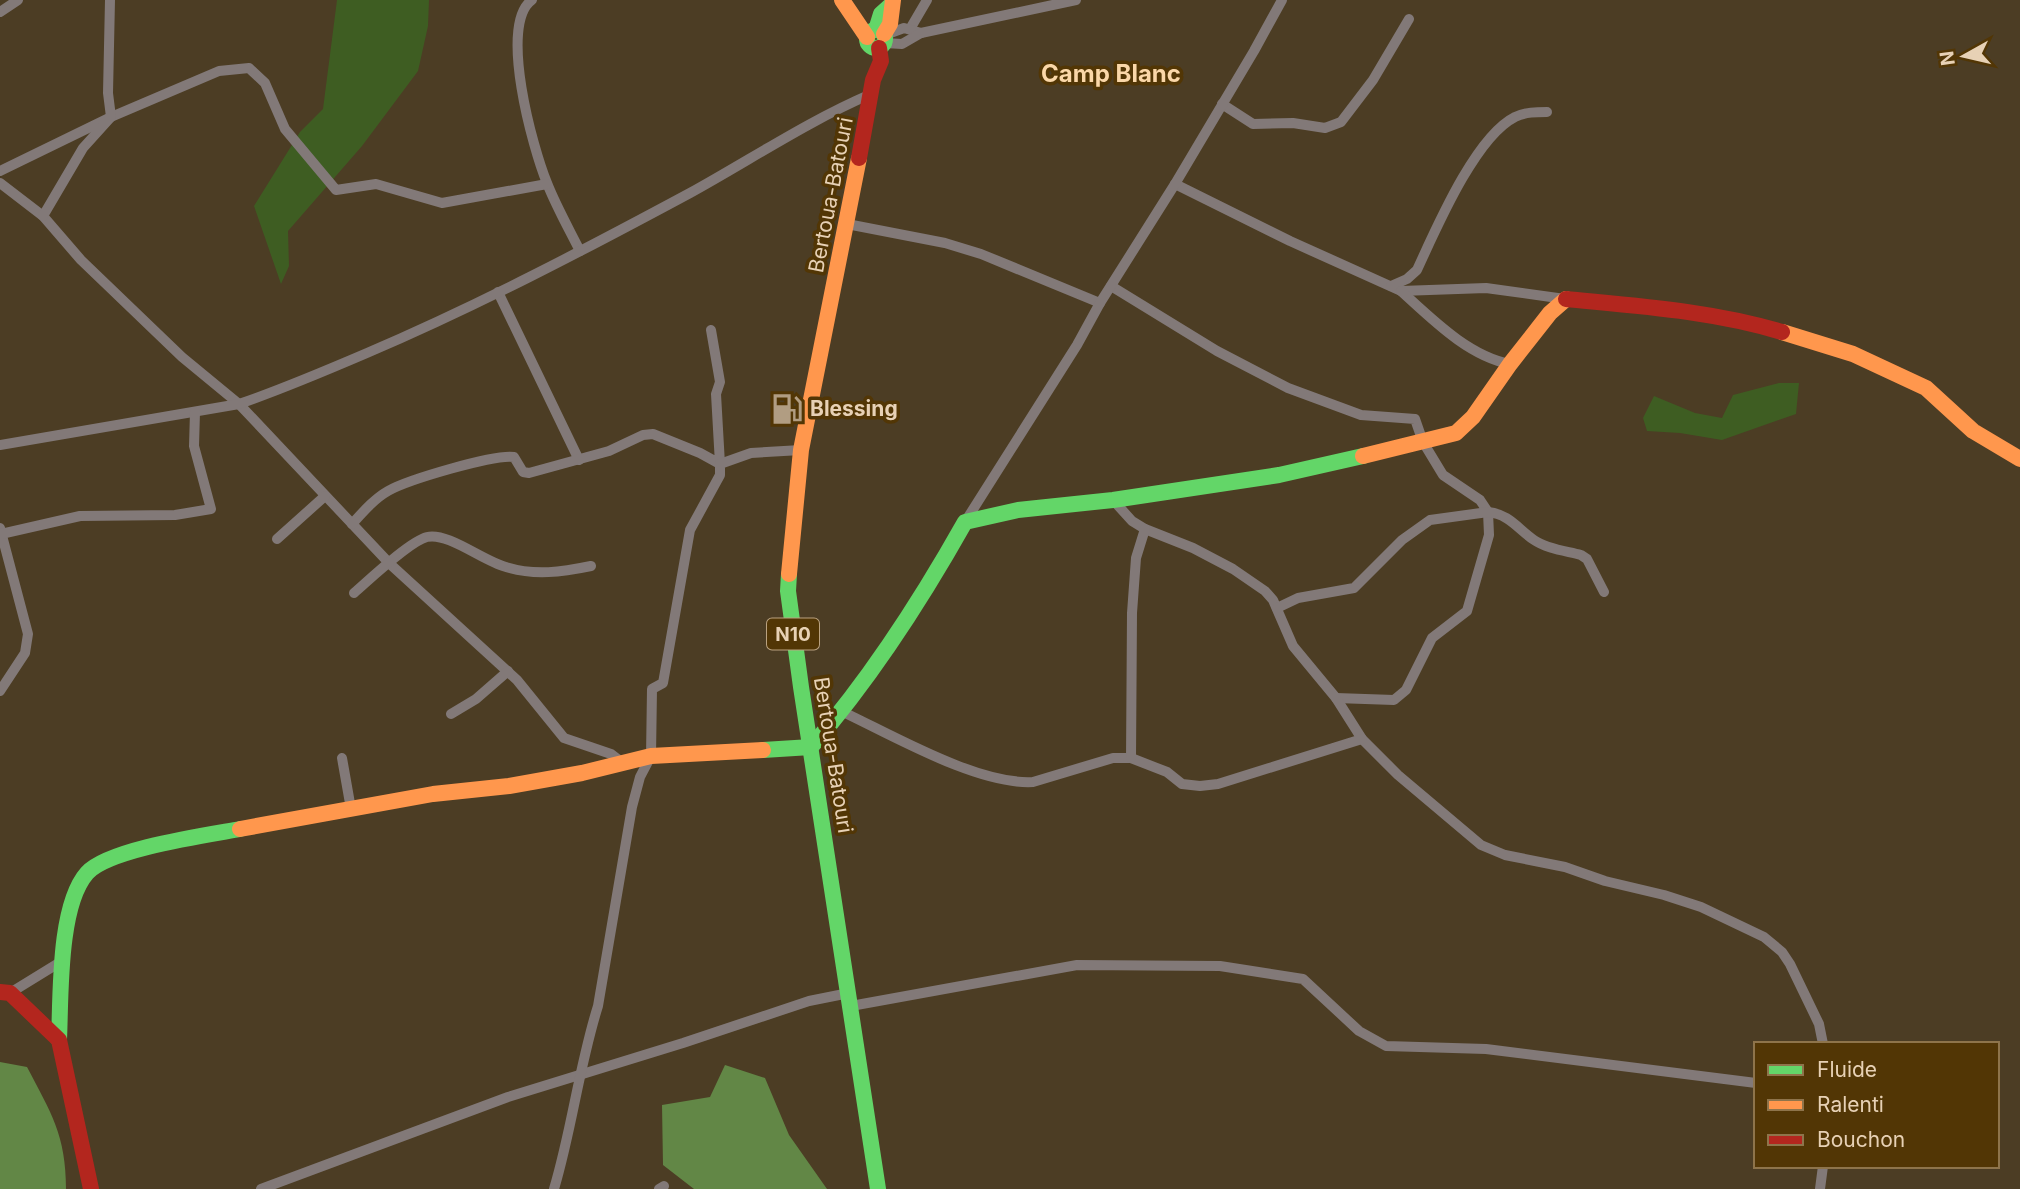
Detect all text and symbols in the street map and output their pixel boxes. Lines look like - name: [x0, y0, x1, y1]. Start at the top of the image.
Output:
- north arrow: [1929, 21, 1999, 91]
- text: N: [1935, 50, 1960, 67]
- district label: Camp Blanc: [1041, 59, 1181, 88]
- street label: Bertoua-Batouri: [803, 115, 858, 275]
- fuel station icon: Blessing: [770, 392, 804, 426]
- place label: Blessing: [810, 396, 898, 421]
- road number: N10: [767, 618, 819, 650]
- street label: Bertoua-Batouri: [809, 675, 858, 835]
- legend: [1754, 1042, 1999, 1168]
- text: Fluide: [1817, 1057, 1877, 1082]
- text: Ralenti: [1817, 1092, 1884, 1117]
- text: Bouchon: [1817, 1127, 1905, 1152]

